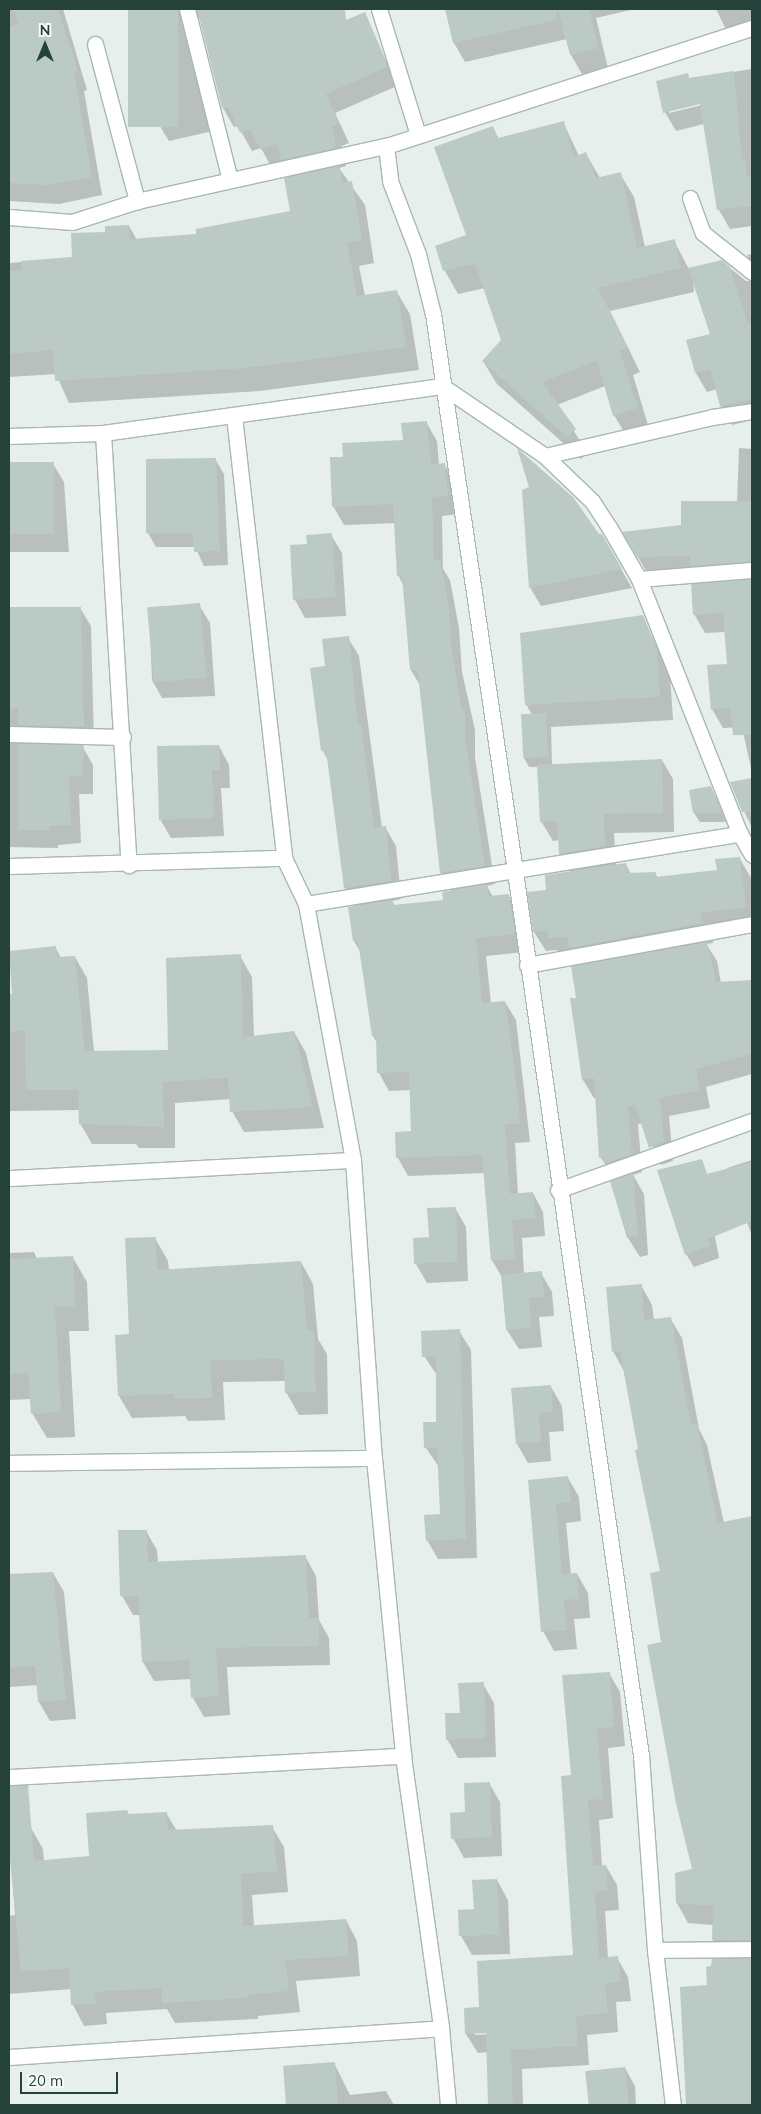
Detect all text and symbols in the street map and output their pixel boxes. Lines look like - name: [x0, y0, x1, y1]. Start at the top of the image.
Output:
- north arrow: [20, 20, 70, 70]
- text: N: [40, 21, 50, 39]
- scale bar: [22, 2062, 120, 2094]
- text: 20 m: [28, 2071, 63, 2090]

